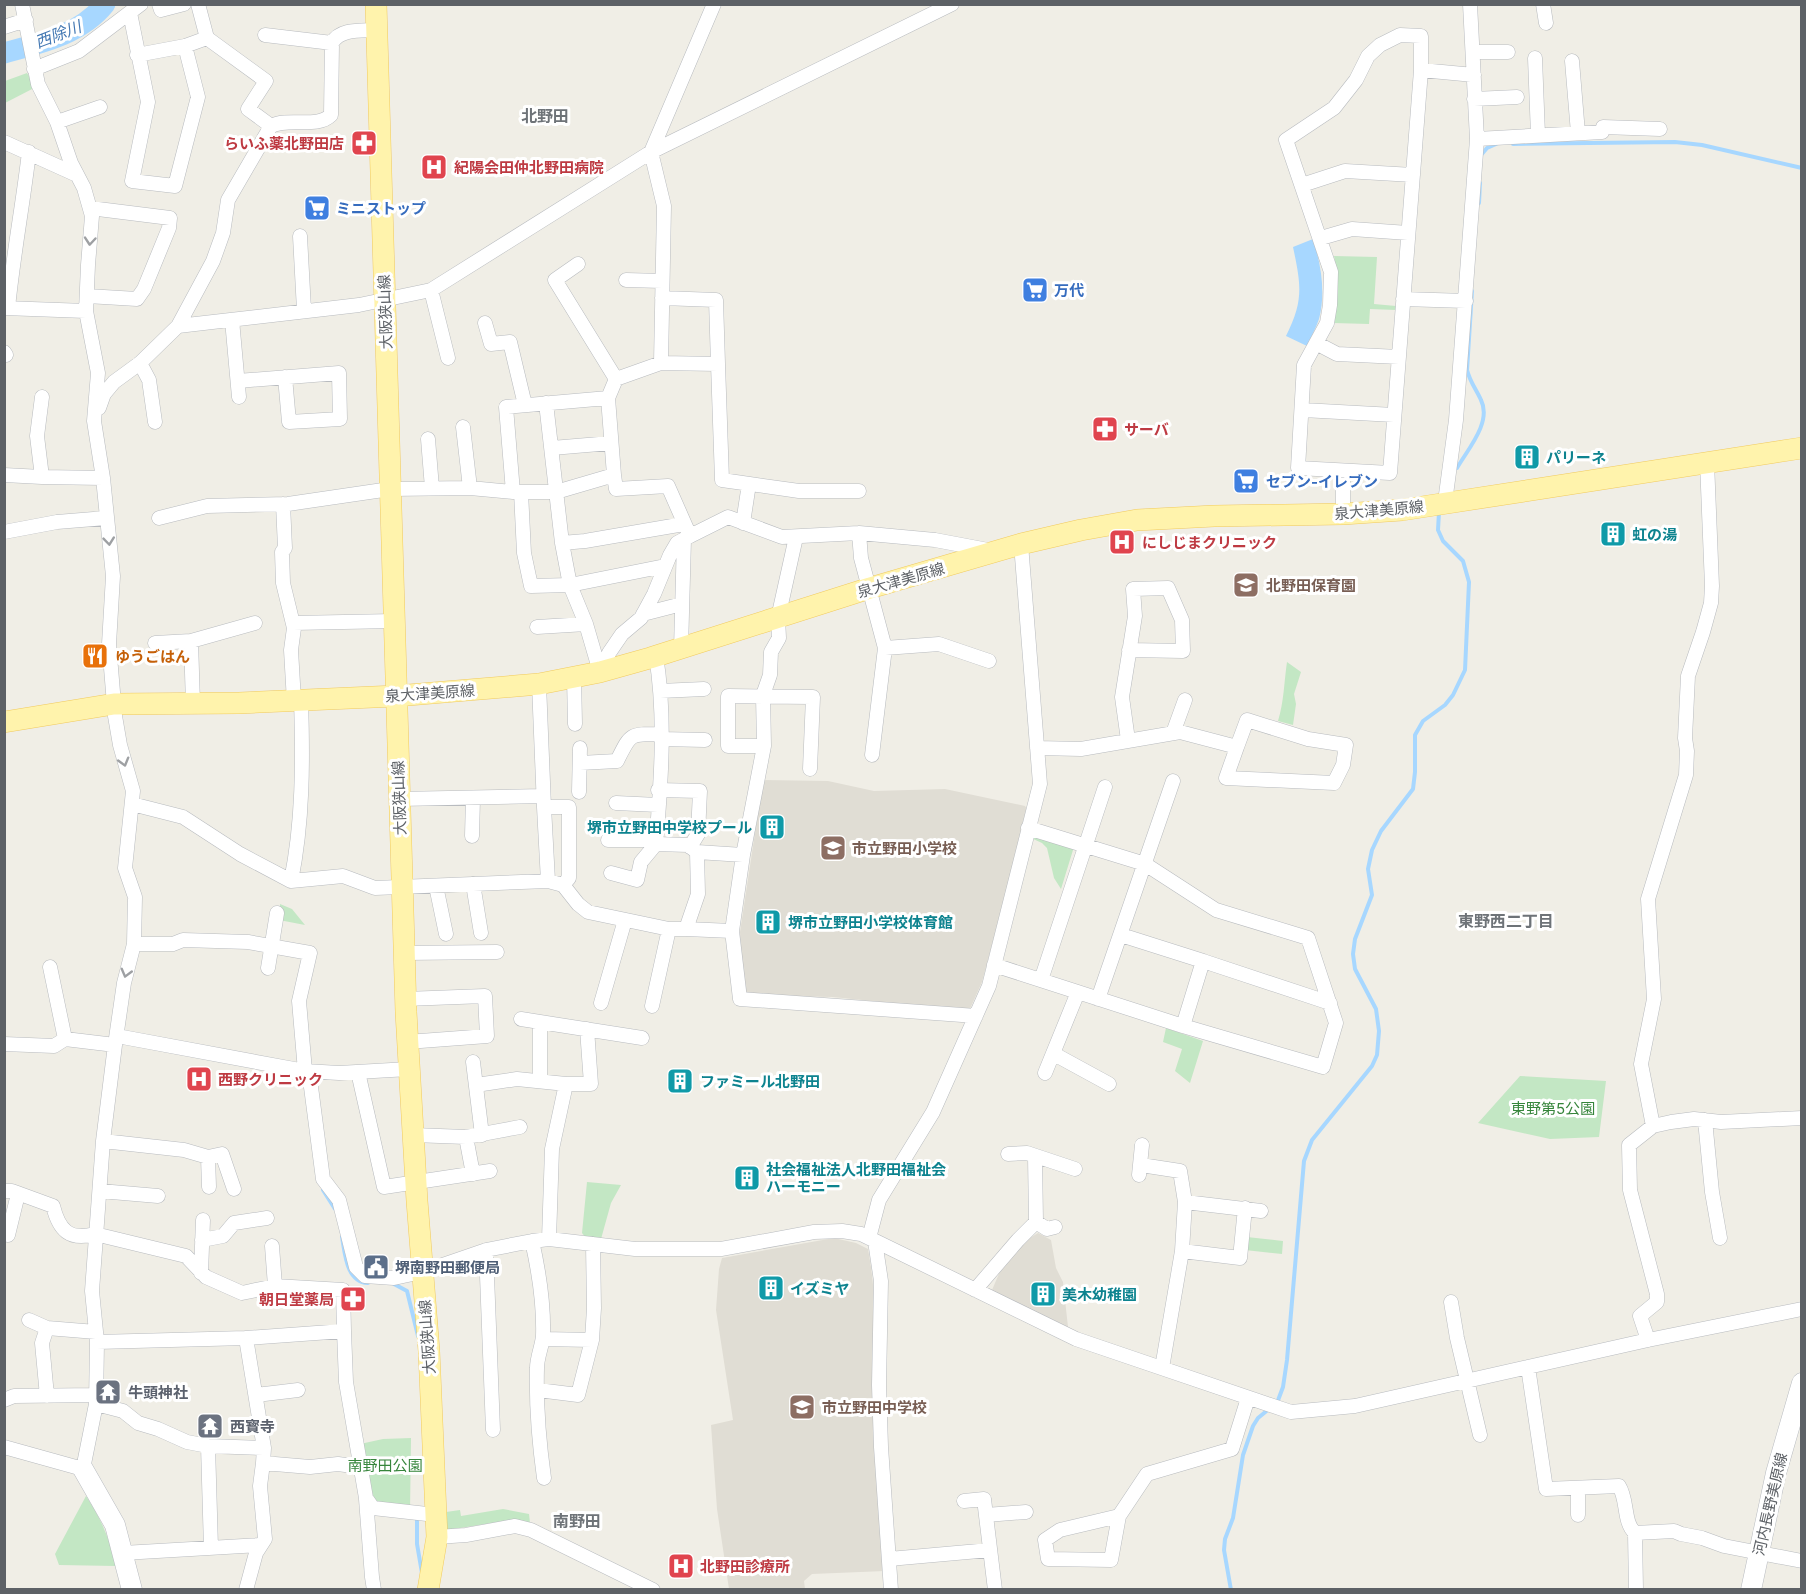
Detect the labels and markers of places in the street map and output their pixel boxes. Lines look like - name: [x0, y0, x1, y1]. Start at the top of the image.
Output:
- pharmacy icon: らいふ薬北野田店: [349, 128, 379, 158]
- place label: らいふ薬北野田店: [224, 134, 344, 153]
- hospital icon: 紀陽会田仲北野田病院: [419, 152, 449, 182]
- place label: 紀陽会田仲北野田病院: [454, 158, 604, 177]
- supermarket icon: ミニストップ: [302, 193, 332, 223]
- place label: ミニストップ: [336, 199, 426, 218]
- supermarket icon: 万代: [1020, 275, 1050, 305]
- place label: 万代: [1054, 281, 1084, 300]
- pharmacy icon: サーバ: [1090, 414, 1120, 444]
- place label: サーバ: [1124, 420, 1169, 439]
- building icon: パリーネ: [1512, 442, 1542, 472]
- place label: パリーネ: [1546, 448, 1606, 467]
- supermarket icon: セブン-イレブン: [1231, 466, 1261, 496]
- place label: セブン-イレブン: [1266, 472, 1378, 491]
- building icon: 虹の湯: [1598, 519, 1628, 549]
- place label: 虹の湯: [1632, 525, 1677, 544]
- hospital icon: にしじまクリニック: [1107, 527, 1137, 557]
- place label: にしじまクリニック: [1142, 533, 1277, 552]
- school or university icon: 北野田保育園: [1231, 570, 1261, 600]
- place label: 北野田保育園: [1266, 576, 1356, 595]
- restaurant icon: ゆうごはん: [80, 641, 110, 671]
- place label: ゆうごはん: [115, 647, 190, 666]
- building icon: 堺市立野田中学校プール: [757, 812, 787, 842]
- place label: 堺市立野田中学校プール: [587, 818, 752, 837]
- school or university icon: 市立野田小学校: [818, 833, 848, 863]
- place label: 市立野田小学校: [852, 839, 957, 858]
- building icon: 堺市立野田小学校体育館: [753, 907, 783, 937]
- place label: 堺市立野田小学校体育館: [788, 913, 953, 932]
- hospital icon: 西野クリニック: [184, 1064, 214, 1094]
- building icon: ファミール北野田: [665, 1066, 695, 1096]
- place label: 西野クリニック: [218, 1070, 323, 1089]
- place label: ファミール北野田: [700, 1072, 820, 1091]
- place label: 社会福祉法人北野田福祉会 ハーモニー: [766, 1160, 946, 1196]
- building icon: 社会福祉法人北野田福祉会 ハーモニー: [732, 1163, 762, 1193]
- public building icon: 堺南野田郵便局: [361, 1252, 391, 1282]
- place label: 堺南野田郵便局: [395, 1258, 500, 1277]
- building icon: イズミヤ: [756, 1273, 786, 1303]
- place label: イズミヤ: [790, 1279, 850, 1298]
- building icon: 美木幼稚園: [1028, 1279, 1058, 1309]
- pharmacy icon: 朝日堂薬局: [338, 1284, 368, 1314]
- place label: 美木幼稚園: [1062, 1285, 1137, 1304]
- place label: 朝日堂薬局: [259, 1290, 334, 1309]
- temple icon: 牛頭神社: [93, 1377, 123, 1407]
- place label: 牛頭神社: [128, 1383, 188, 1402]
- school or university icon: 市立野田中学校: [787, 1392, 817, 1422]
- place label: 市立野田中学校: [822, 1398, 927, 1417]
- temple icon: 西寳寺: [195, 1411, 225, 1441]
- place label: 西寳寺: [230, 1417, 275, 1436]
- hospital icon: 北野田診療所: [666, 1551, 696, 1581]
- place label: 北野田診療所: [700, 1557, 790, 1576]

